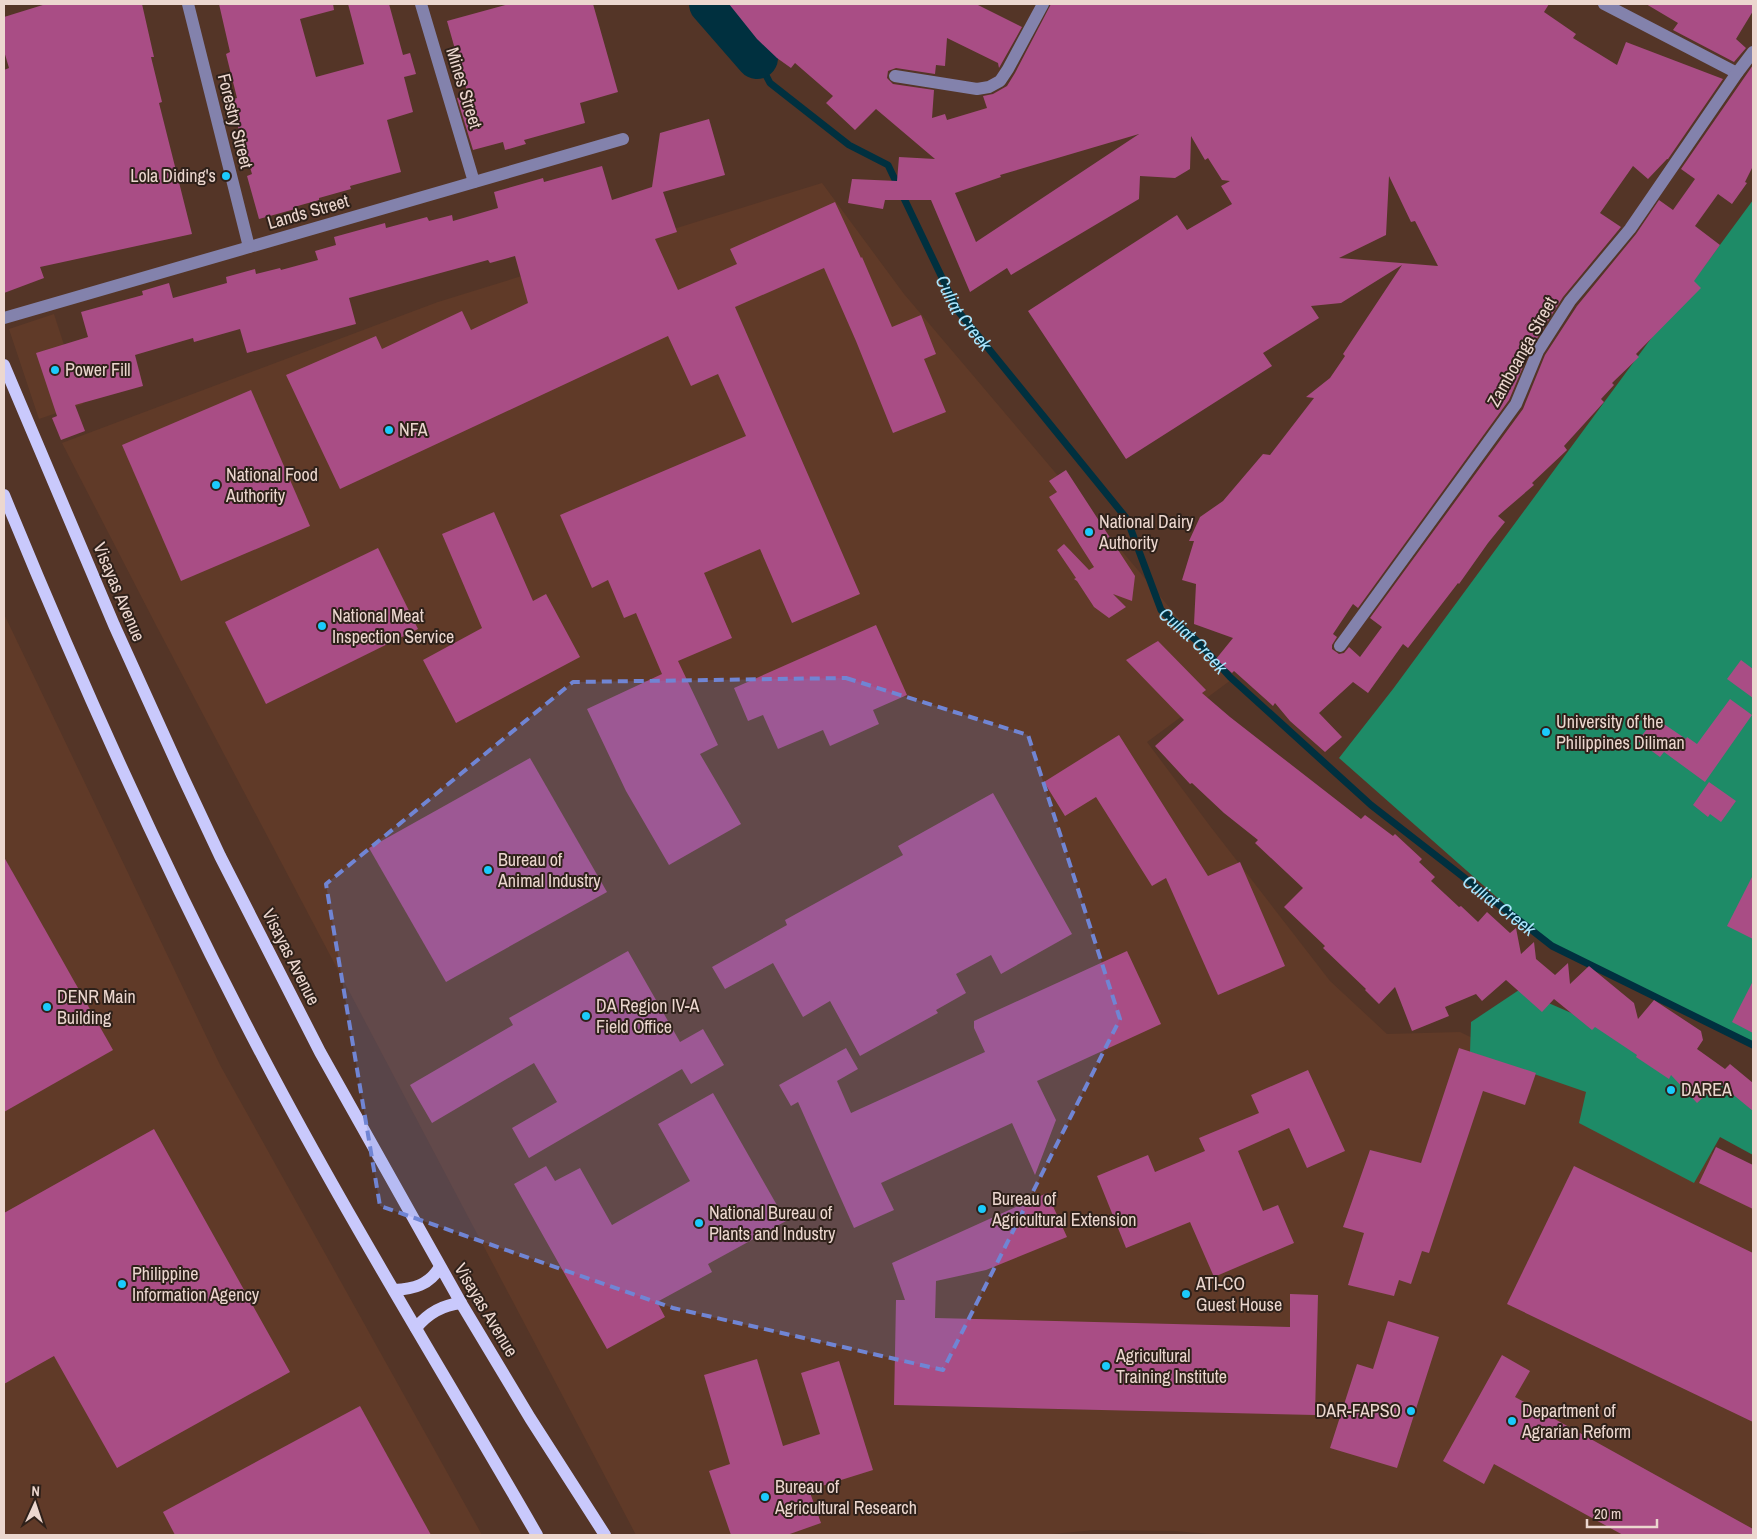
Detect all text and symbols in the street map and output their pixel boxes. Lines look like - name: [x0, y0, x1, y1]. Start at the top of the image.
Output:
- street label: Mines Street: [440, 44, 489, 132]
- street label: Forestry Street: [212, 71, 259, 171]
- place label: Lola Diding's: [130, 163, 216, 188]
- marker: Lola Diding's: [220, 170, 232, 182]
- street label: Lands Street: [264, 188, 352, 235]
- water label: Culiat Creek: [930, 271, 999, 357]
- street label: Zamboanga Street: [1481, 292, 1562, 411]
- place label: Power Fill: [65, 357, 131, 382]
- marker: Power Fill: [49, 364, 61, 376]
- place label: NFA: [399, 417, 428, 442]
- marker: NFA: [383, 424, 395, 436]
- place label: National Food Authority: [225, 462, 318, 508]
- marker: National Food Authority: [210, 479, 222, 491]
- place label: National Dairy Authority: [1098, 509, 1194, 555]
- marker: National Dairy Authority: [1083, 526, 1095, 538]
- street label: Visayas Avenue: [87, 538, 152, 645]
- water label: Culiat Creek: [1153, 601, 1235, 680]
- place label: National Meat Inspection Service: [332, 603, 454, 649]
- marker: National Meat Inspection Service: [316, 620, 328, 632]
- place label: University of the Philippines Diliman: [1556, 709, 1685, 755]
- marker: University of the Philippines Diliman: [1540, 726, 1552, 738]
- place label: Bureau of Animal Industry: [497, 847, 601, 893]
- marker: Bureau of Animal Industry: [482, 864, 494, 876]
- water label: Culiat Creek: [1457, 868, 1543, 943]
- street label: Visayas Avenue: [256, 904, 326, 1009]
- place label: DENR Main Building: [57, 984, 136, 1030]
- place label: DA Region IV-A Field Office: [596, 993, 700, 1039]
- marker: DENR Main Building: [41, 1001, 53, 1013]
- marker: DA Region IV-A Field Office: [580, 1010, 592, 1022]
- place label: DAREA: [1681, 1077, 1732, 1102]
- marker: DAREA: [1665, 1084, 1677, 1096]
- place label: Bureau of Agricultural Extension: [991, 1186, 1136, 1232]
- place label: National Bureau of Plants and Industry: [709, 1200, 836, 1246]
- marker: Bureau of Agricultural Extension: [976, 1203, 988, 1215]
- marker: National Bureau of Plants and Industry: [693, 1217, 705, 1229]
- street label: Visayas Avenue: [449, 1258, 524, 1361]
- place label: Philippine Information Agency: [132, 1261, 260, 1307]
- place label: ATI-CO Guest House: [1195, 1271, 1282, 1317]
- marker: Philippine Information Agency: [116, 1278, 128, 1290]
- marker: ATI-CO Guest House: [1180, 1288, 1192, 1300]
- place label: Agricultural Training Institute: [1115, 1343, 1227, 1389]
- marker: Agricultural Training Institute: [1100, 1360, 1112, 1372]
- place label: DAR-FAPSO: [1316, 1398, 1401, 1423]
- place label: Department of Agrarian Reform: [1521, 1398, 1631, 1444]
- marker: DAR-FAPSO: [1405, 1405, 1417, 1417]
- marker: Department of Agrarian Reform: [1506, 1415, 1518, 1427]
- place label: Bureau of Agricultural Research: [774, 1474, 917, 1520]
- north arrow: [10, 1479, 60, 1529]
- text: N: [31, 1482, 40, 1500]
- marker: Bureau of Agricultural Research: [759, 1491, 771, 1503]
- scale bar: [1587, 1496, 1657, 1528]
- text: 20 m: [1594, 1503, 1621, 1524]

